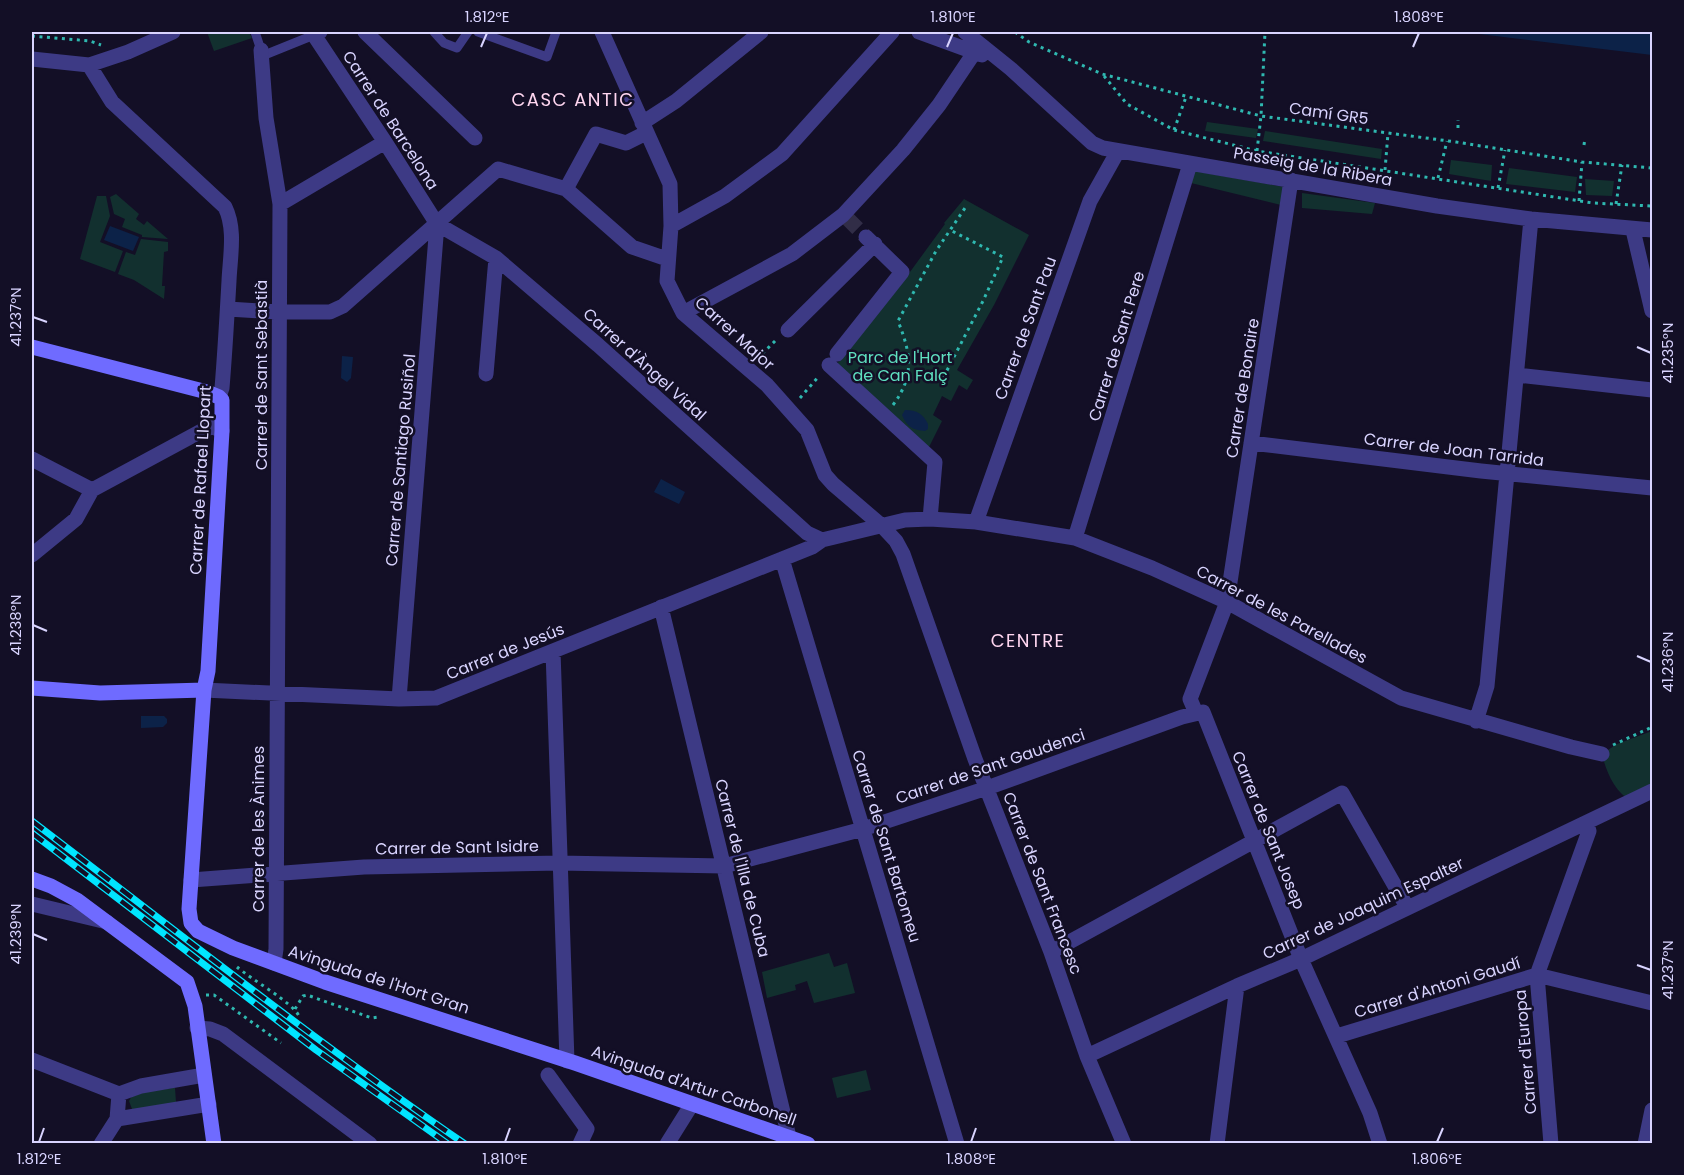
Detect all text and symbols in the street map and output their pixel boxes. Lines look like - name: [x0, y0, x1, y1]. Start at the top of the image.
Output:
- text: 1.812°E: [465, 6, 509, 27]
- text: 1.810°E: [930, 6, 976, 27]
- text: 1.808°E: [1394, 6, 1444, 27]
- street label: Carrer de Barcelona: [337, 46, 444, 194]
- district label: CASC ANTIC: [511, 87, 635, 112]
- street label: Camí GR5: [1288, 97, 1370, 130]
- street label: Passeig de la Ribera: [1232, 141, 1394, 192]
- street label: Carrer de Sant Pau: [989, 253, 1062, 403]
- street label: Carrer de Sant Pere: [1083, 268, 1150, 424]
- street label: Carrer de Sant Sebastià: [250, 280, 273, 470]
- text: 41.237°N: [5, 287, 26, 347]
- street label: Carrer Major: [690, 291, 780, 375]
- street label: Carrer d'Àngel Vidal: [578, 303, 711, 426]
- street label: Carrer de Bonaire: [1220, 316, 1265, 460]
- text: 41.235°N: [1657, 323, 1678, 383]
- park label: Parc de l'Hort de Can Falç: [848, 346, 952, 387]
- street label: Carrer de Santiago Rusiñol: [380, 353, 421, 567]
- street label: Carrer de Rafael Llopart: [184, 385, 217, 575]
- street label: Carrer de Joan Tarrida: [1363, 427, 1545, 472]
- street label: Carrer de les Parellades: [1192, 560, 1371, 669]
- text: 41.238°N: [5, 594, 26, 656]
- street label: Carrer de Jesús: [443, 617, 568, 686]
- district label: CENTRE: [991, 628, 1065, 653]
- text: 41.236°N: [1657, 631, 1678, 693]
- street label: Carrer de Sant Gaudenci: [892, 723, 1088, 810]
- street label: Carrer de les Ànimes: [247, 746, 270, 912]
- street label: Carrer de Sant Bartomeu: [846, 747, 927, 945]
- street label: Carrer de Sant Josep: [1226, 748, 1311, 913]
- street label: Carrer de l'Illa de Cuba: [709, 777, 776, 960]
- street label: Carrer de Sant Francesc: [997, 789, 1088, 978]
- street label: Carrer de Sant Isidre: [375, 835, 539, 860]
- street label: Carrer de Joaquim Espalter: [1259, 852, 1468, 965]
- text: 41.239°N: [5, 904, 26, 965]
- street label: Avinguda de l'Hort Gran: [285, 939, 472, 1020]
- text: 41.237°N: [1657, 940, 1678, 1000]
- street label: Carrer d'Antoni Gaudí: [1351, 951, 1523, 1024]
- street label: Carrer d'Europa: [1509, 989, 1542, 1115]
- street label: Avinguda d'Artur Carbonell: [588, 1040, 799, 1131]
- text: 1.812°E: [17, 1148, 61, 1169]
- text: 1.810°E: [482, 1148, 528, 1169]
- text: 1.808°E: [946, 1148, 996, 1169]
- text: 1.806°E: [1412, 1148, 1462, 1169]

